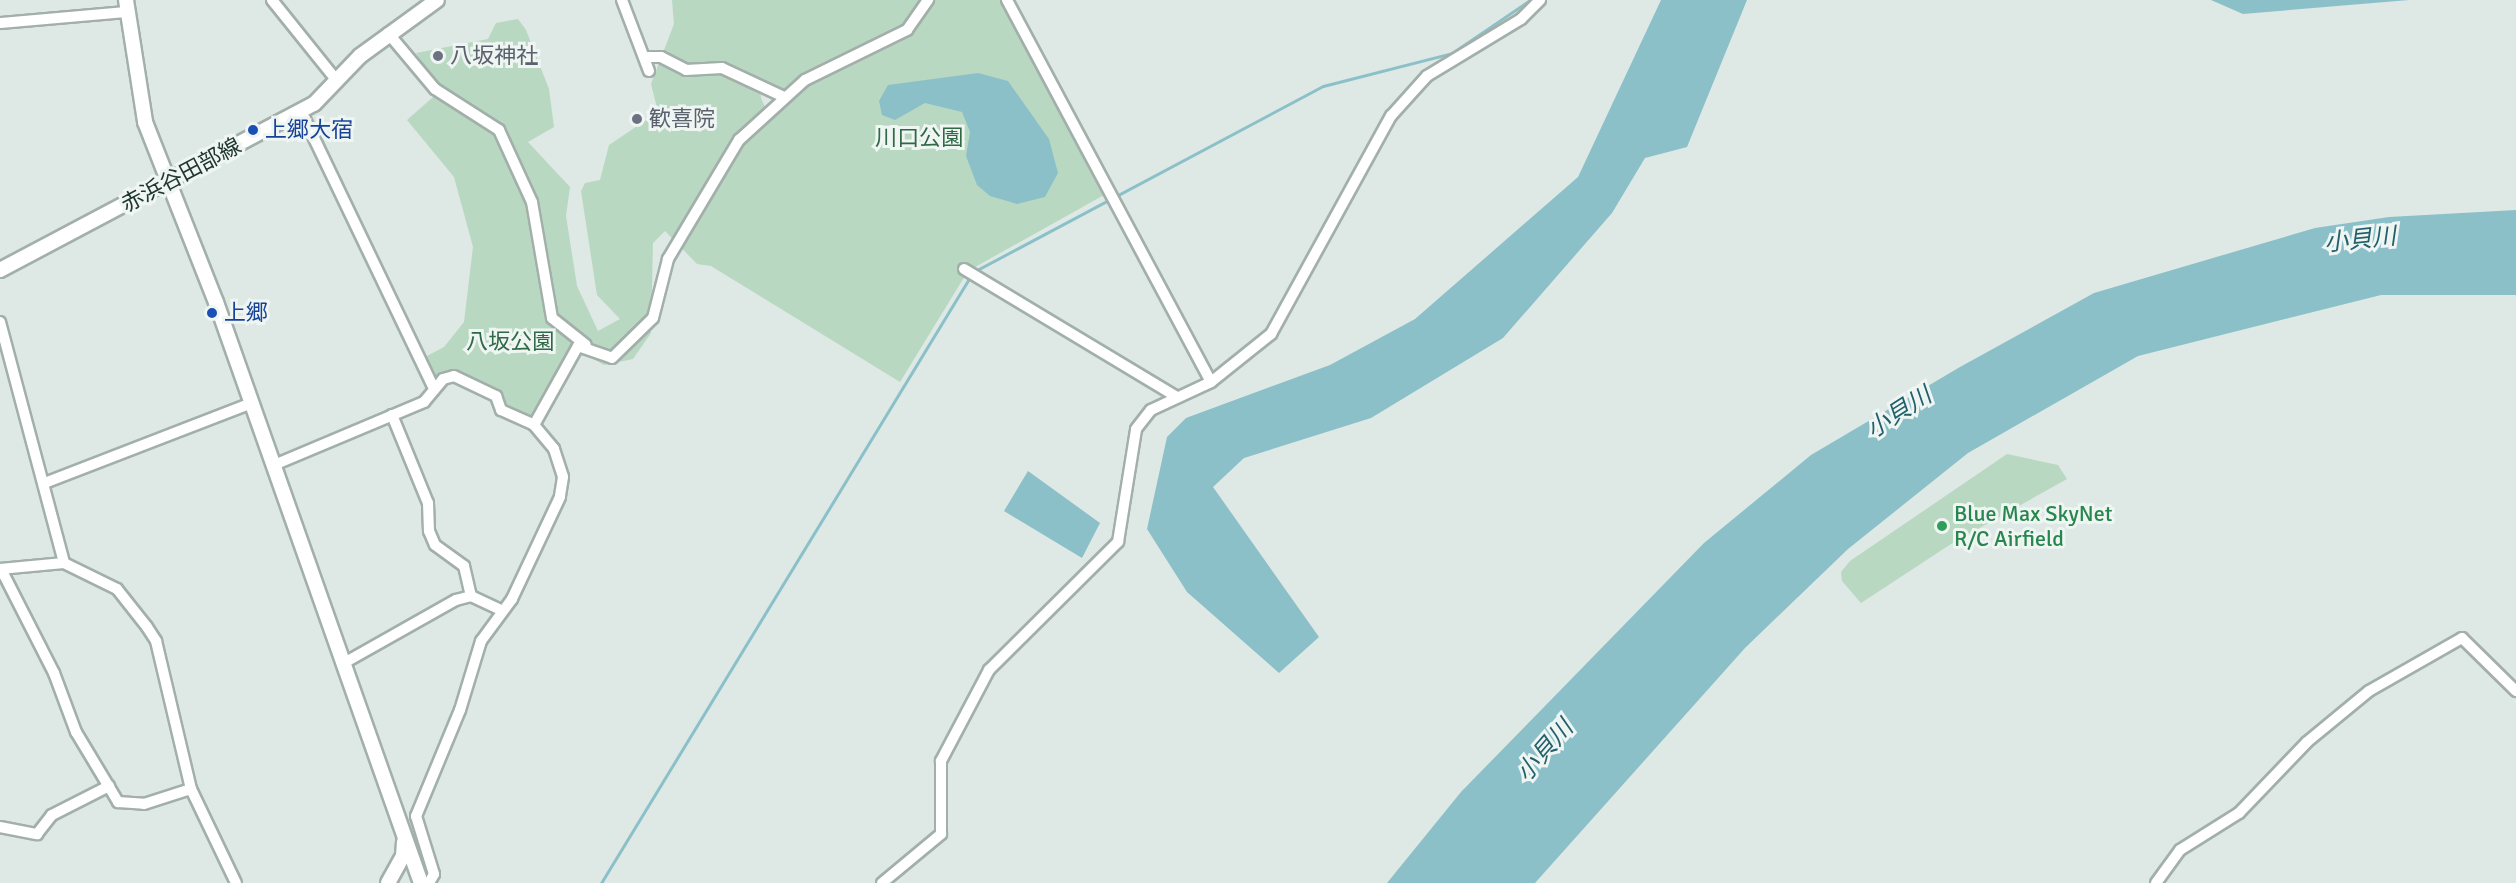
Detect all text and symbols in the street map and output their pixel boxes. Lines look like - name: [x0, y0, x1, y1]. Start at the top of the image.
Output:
- place label: 八坂神社: [450, 43, 538, 69]
- marker: 八坂神社: [431, 49, 445, 63]
- place label: 歓喜院: [649, 106, 715, 132]
- marker: 歓喜院: [630, 112, 644, 126]
- place label: 上郷大宿: [265, 117, 353, 143]
- marker: 上郷大宿: [246, 123, 260, 137]
- park label: 川口公園: [875, 125, 963, 151]
- street label: 赤浜谷田部線: [117, 132, 245, 218]
- water label: 小貝川: [2323, 222, 2397, 258]
- place label: 上郷: [224, 300, 268, 326]
- marker: 上郷: [205, 306, 219, 320]
- park label: 八坂公園: [466, 329, 554, 355]
- water label: 小貝川: [1861, 381, 1937, 445]
- place label: Blue Max SkyNet R/C Airfield: [1954, 500, 2112, 552]
- marker: Blue Max SkyNet R/C Airfield: [1935, 519, 1949, 533]
- water label: 小貝川: [1511, 714, 1579, 788]

